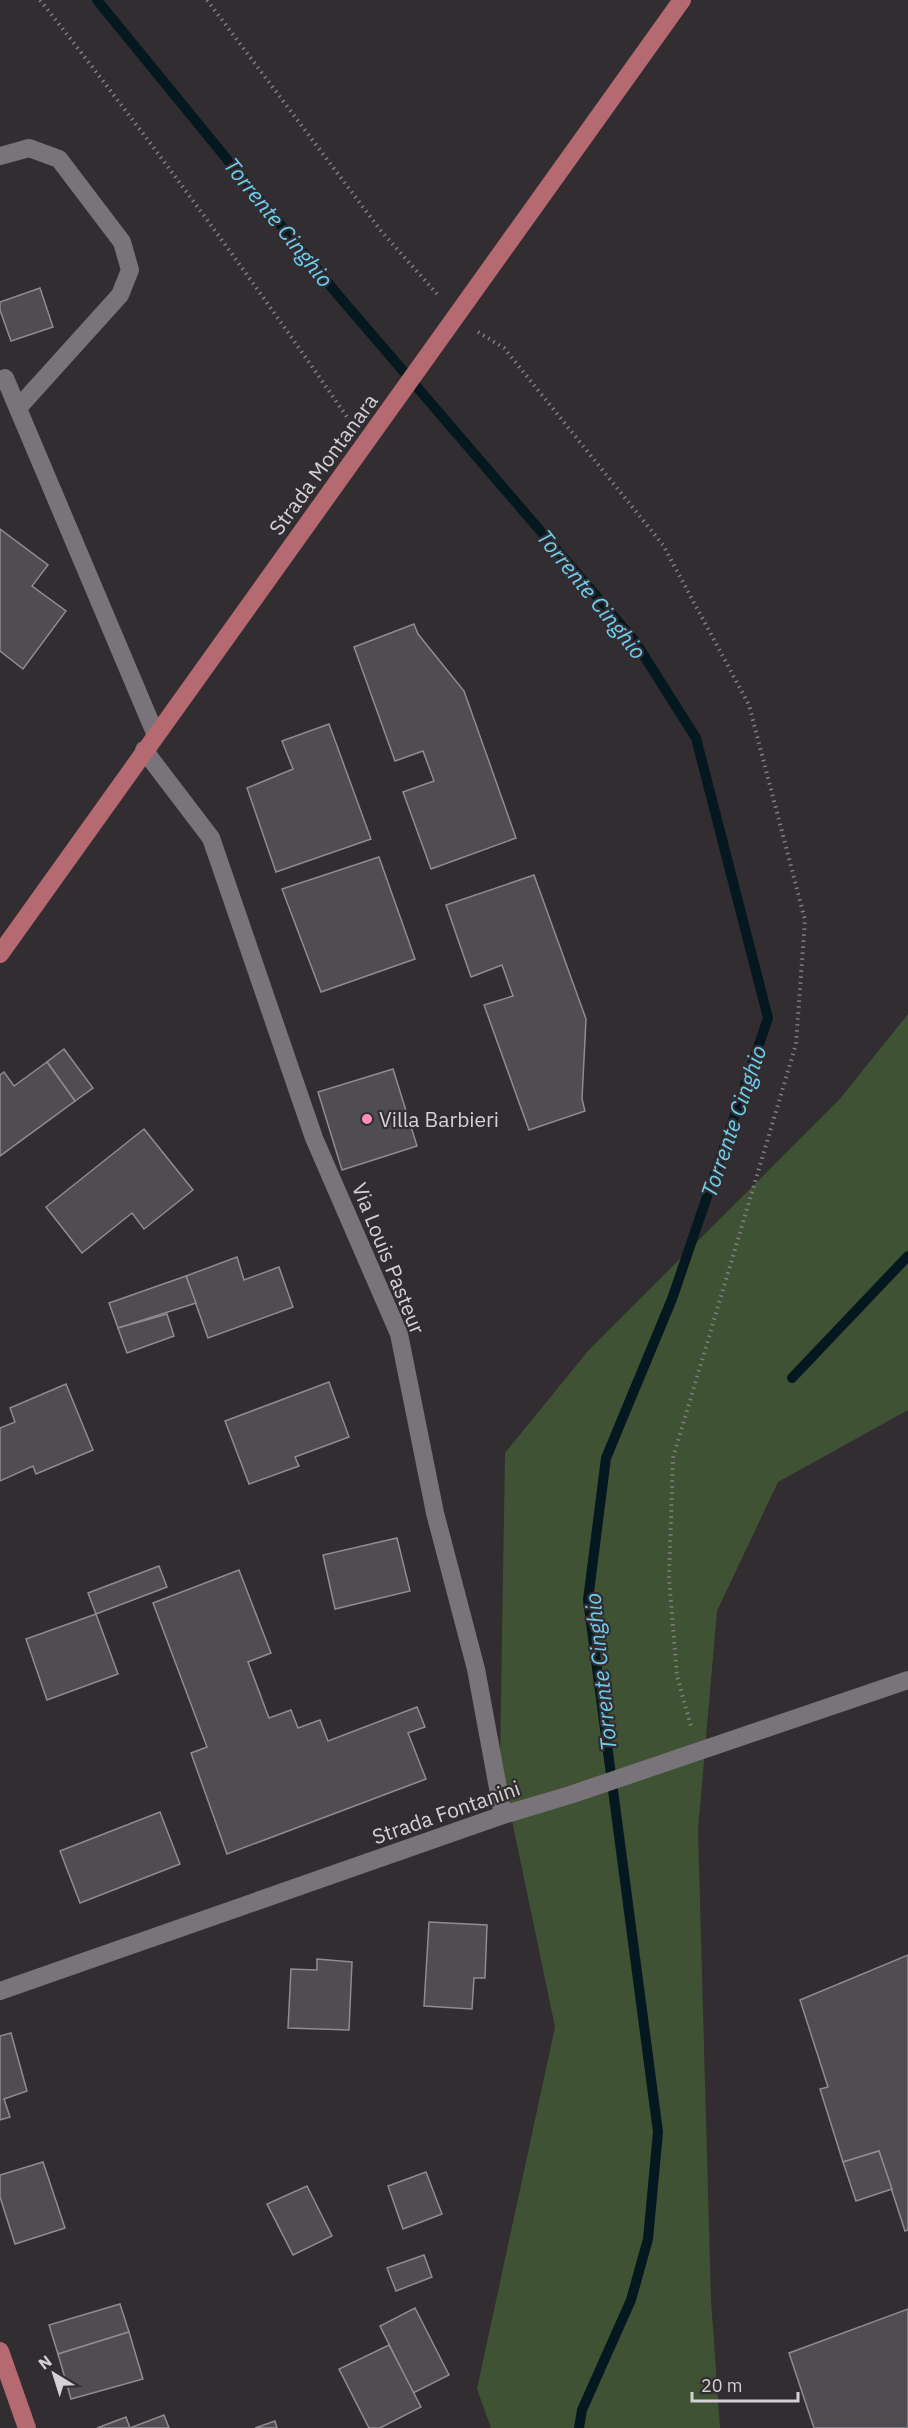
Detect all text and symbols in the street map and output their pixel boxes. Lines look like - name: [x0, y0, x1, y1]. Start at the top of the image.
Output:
- water label: Torrente Cinghio: [218, 151, 340, 293]
- street label: Strada Montanara: [262, 388, 384, 540]
- water label: Torrente Cinghio: [531, 523, 653, 665]
- water label: Torrente Cinghio: [693, 1041, 773, 1201]
- place label: Villa Barbieri: [379, 1105, 499, 1133]
- marker: Villa Barbieri: [360, 1112, 374, 1126]
- street label: Via Louis Pasteur: [346, 1178, 432, 1338]
- water label: Torrente Cinghio: [577, 1591, 623, 1753]
- street label: Strada Fontanini: [368, 1774, 524, 1850]
- north arrow: [24, 2344, 84, 2404]
- text: N: [34, 2351, 55, 2374]
- scale bar: [692, 2365, 798, 2403]
- text: 20 m: [701, 2374, 743, 2397]

